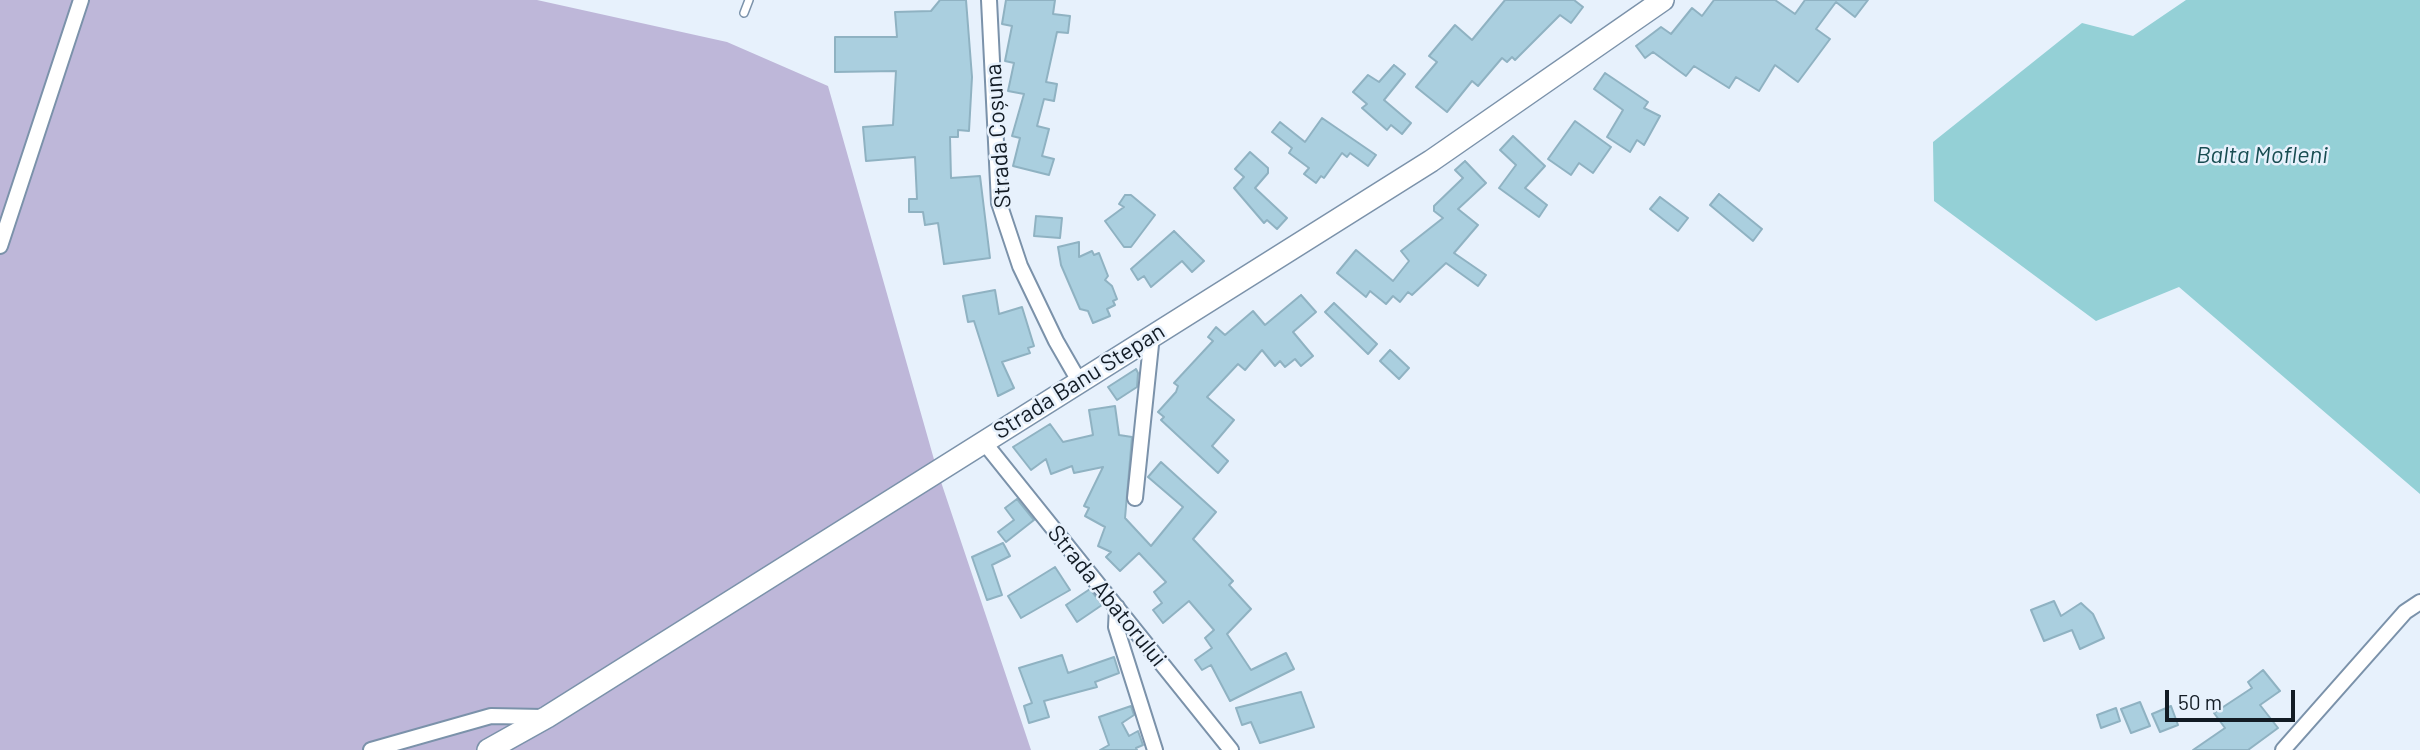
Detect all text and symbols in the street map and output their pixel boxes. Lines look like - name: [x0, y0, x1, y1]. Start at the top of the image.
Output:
- street label: Strada Coșuna: [979, 63, 1017, 209]
- water label: Balta Mofleni: [2196, 141, 2328, 169]
- street label: Strada Banu Stepan: [988, 317, 1170, 445]
- street label: Strada Abatorului: [1042, 520, 1172, 672]
- scale bar: [2168, 676, 2298, 720]
- text: 50 m: [2178, 689, 2222, 714]

